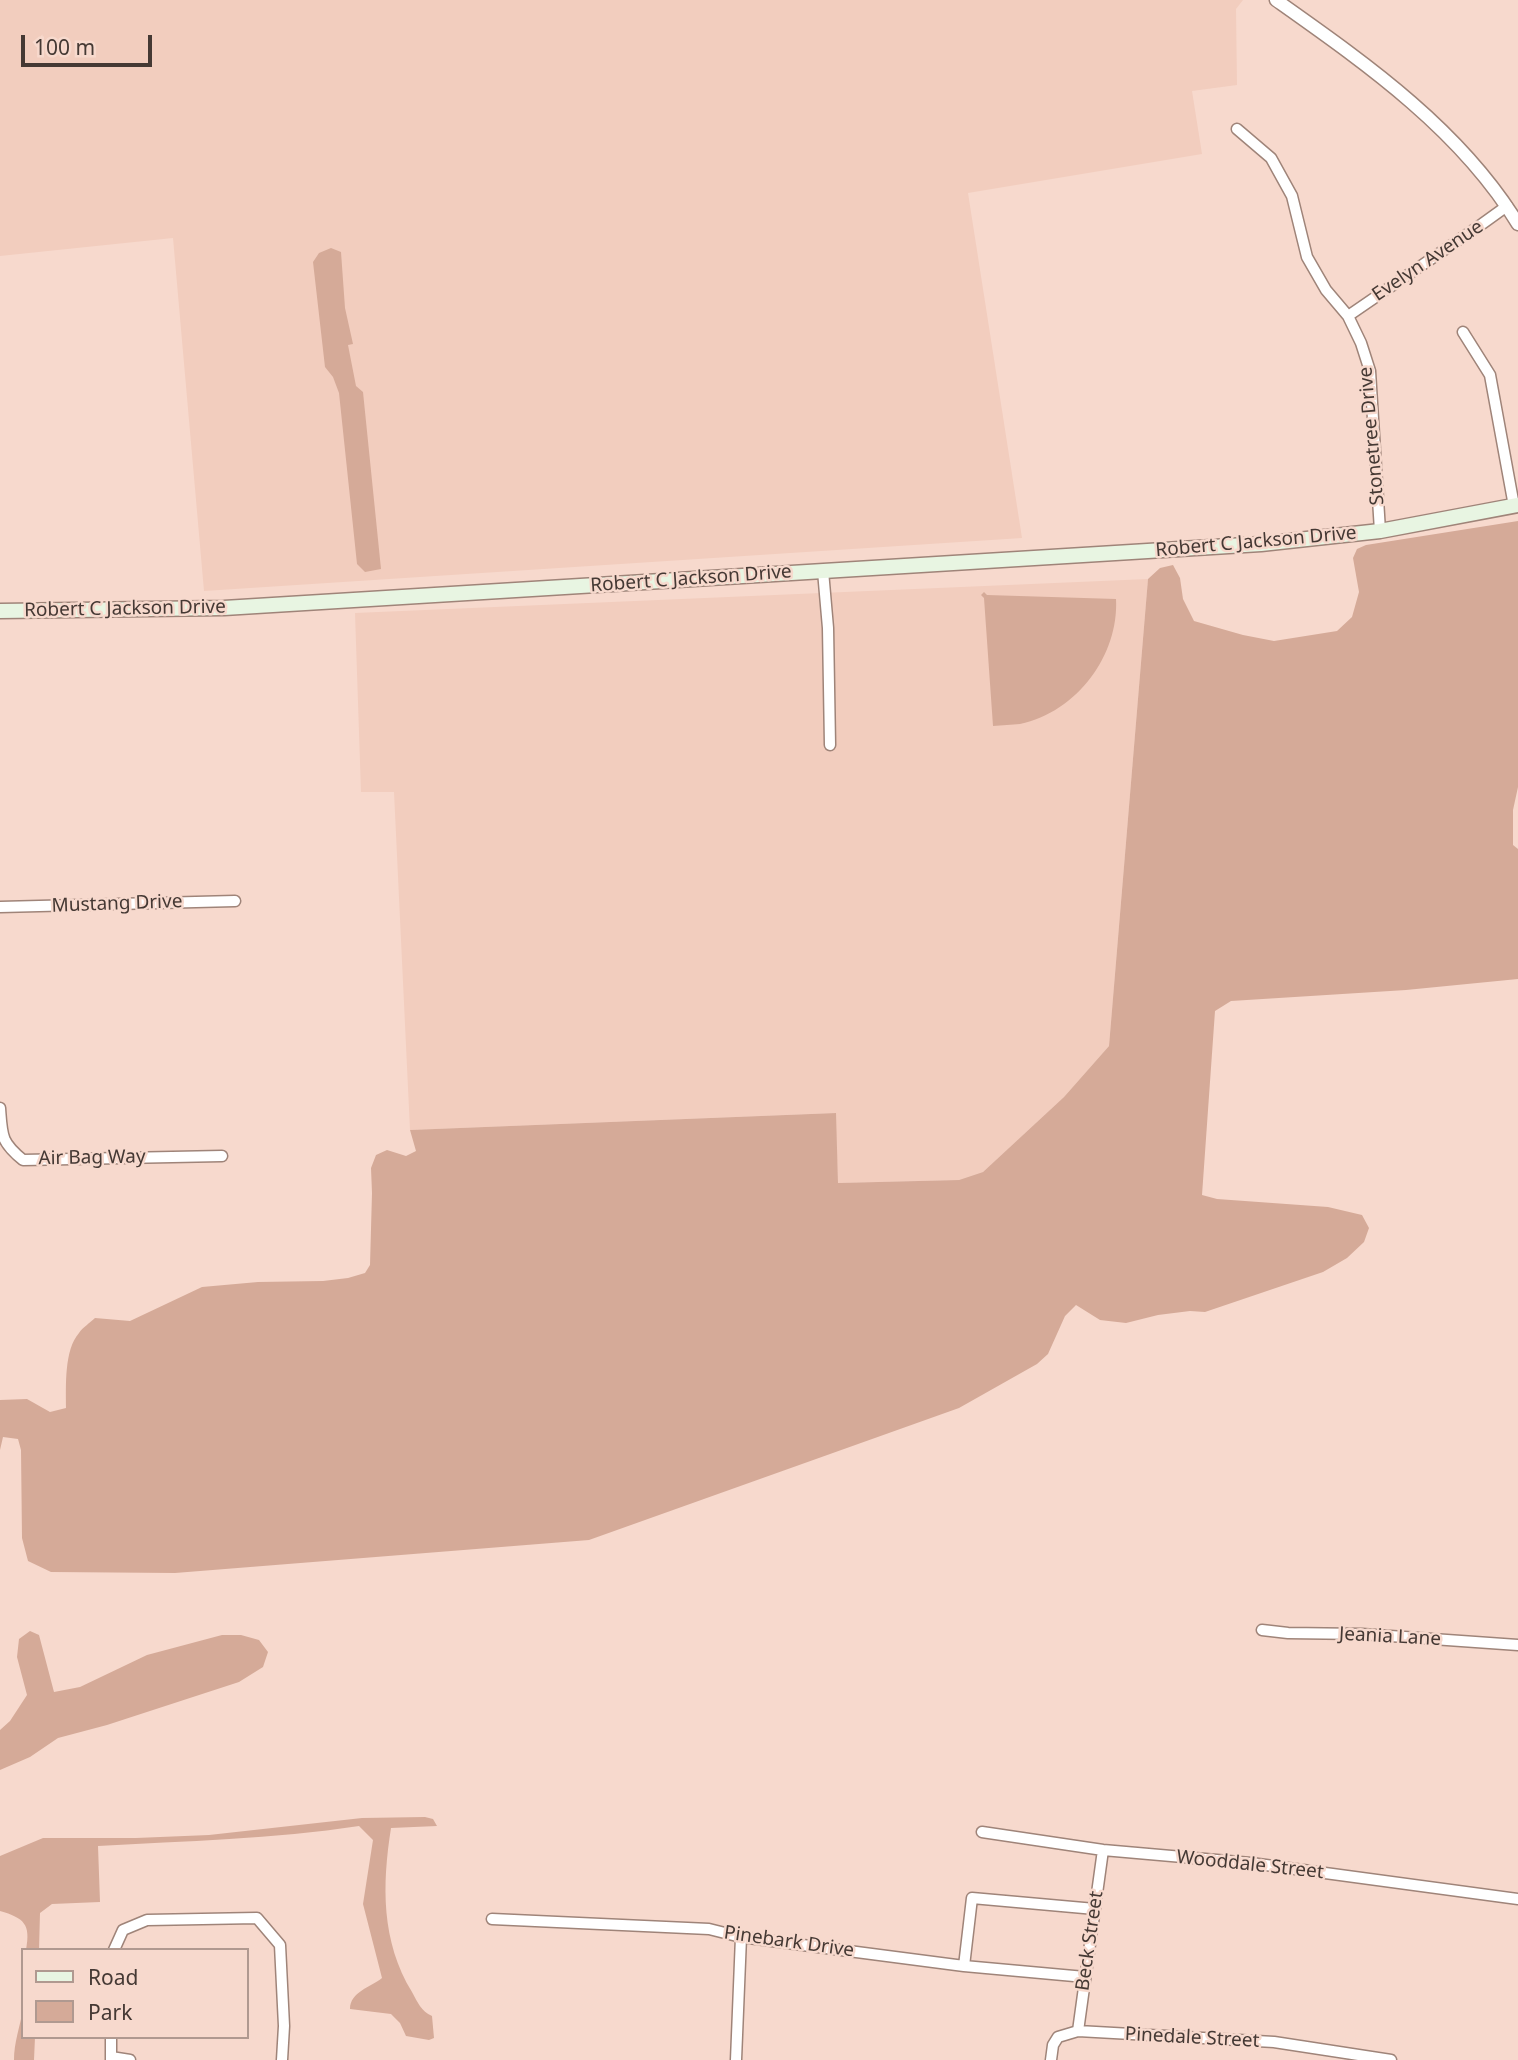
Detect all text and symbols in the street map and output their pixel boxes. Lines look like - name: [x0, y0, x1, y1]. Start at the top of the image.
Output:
- scale bar: [24, 21, 156, 65]
- text: 100 m: [34, 33, 95, 61]
- street label: Evelyn Avenue: [1368, 216, 1488, 306]
- street label: Stonetree Drive: [1355, 366, 1389, 506]
- street label: Robert C Jackson Drive: [1155, 522, 1357, 562]
- street label: Robert C Jackson Drive: [590, 561, 792, 597]
- street label: Robert C Jackson Drive: [24, 596, 226, 622]
- street label: Mustang Drive: [51, 890, 183, 918]
- street label: Air Bag Way: [38, 1146, 146, 1170]
- street label: Jeania Lane: [1339, 1623, 1441, 1651]
- street label: Wooddale Street: [1175, 1846, 1325, 1884]
- street label: Beck Street: [1072, 1890, 1108, 1992]
- street label: Pinebark Drive: [722, 1922, 856, 1962]
- legend: [21, 1948, 248, 2039]
- text: Road: [88, 1963, 138, 1991]
- text: Park: [88, 1998, 132, 2026]
- street label: Pinedale Street: [1124, 2023, 1260, 2053]

